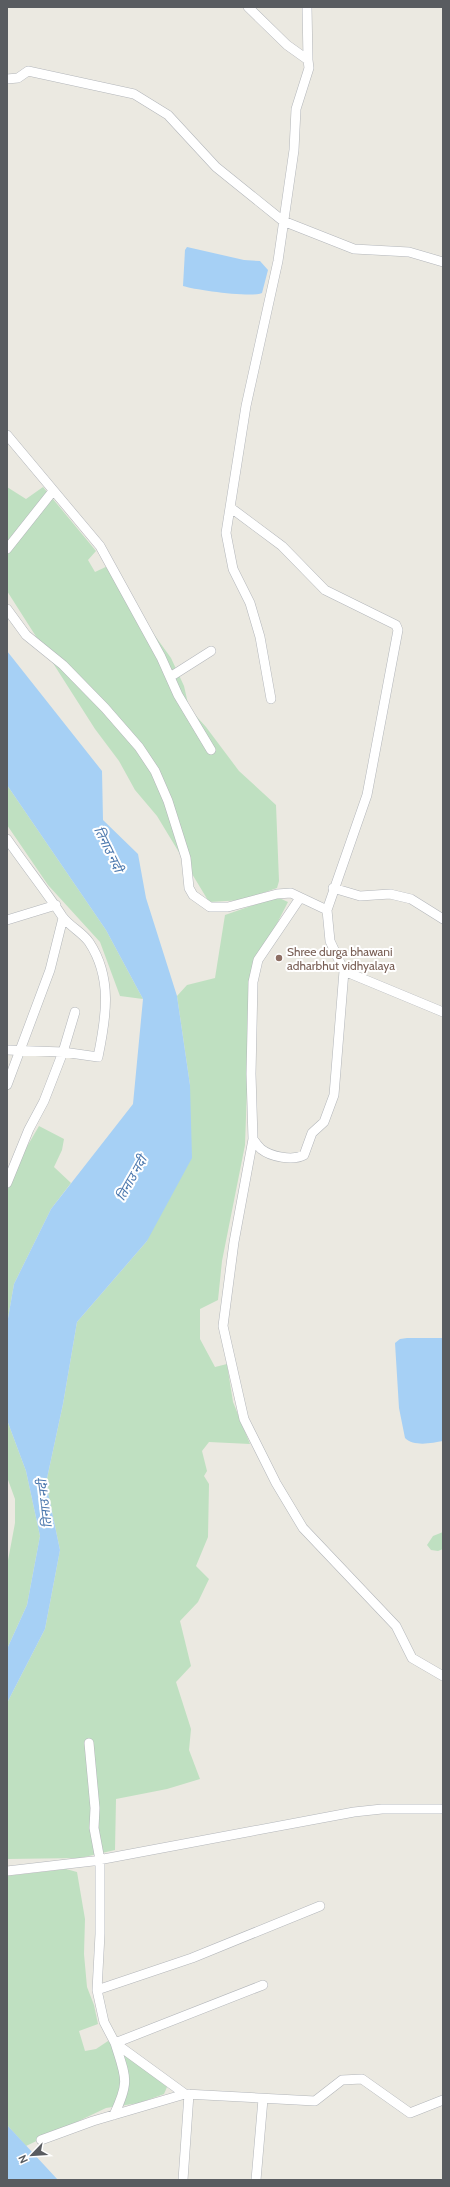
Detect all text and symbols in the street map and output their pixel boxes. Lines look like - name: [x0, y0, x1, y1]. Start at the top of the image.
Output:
- water label: तिनाउ नदी: [91, 824, 128, 877]
- place label: Shree durga bhawani adharbhut vidhyalaya: [287, 944, 395, 973]
- marker: Shree durga bhawani adharbhut vidhyalaya: [274, 953, 284, 963]
- water label: तिनाउ नदी: [112, 1151, 151, 1203]
- water label: तिनाउ नदी: [33, 1476, 55, 1529]
- north arrow: [12, 2135, 52, 2175]
- text: N: [15, 2153, 31, 2166]

